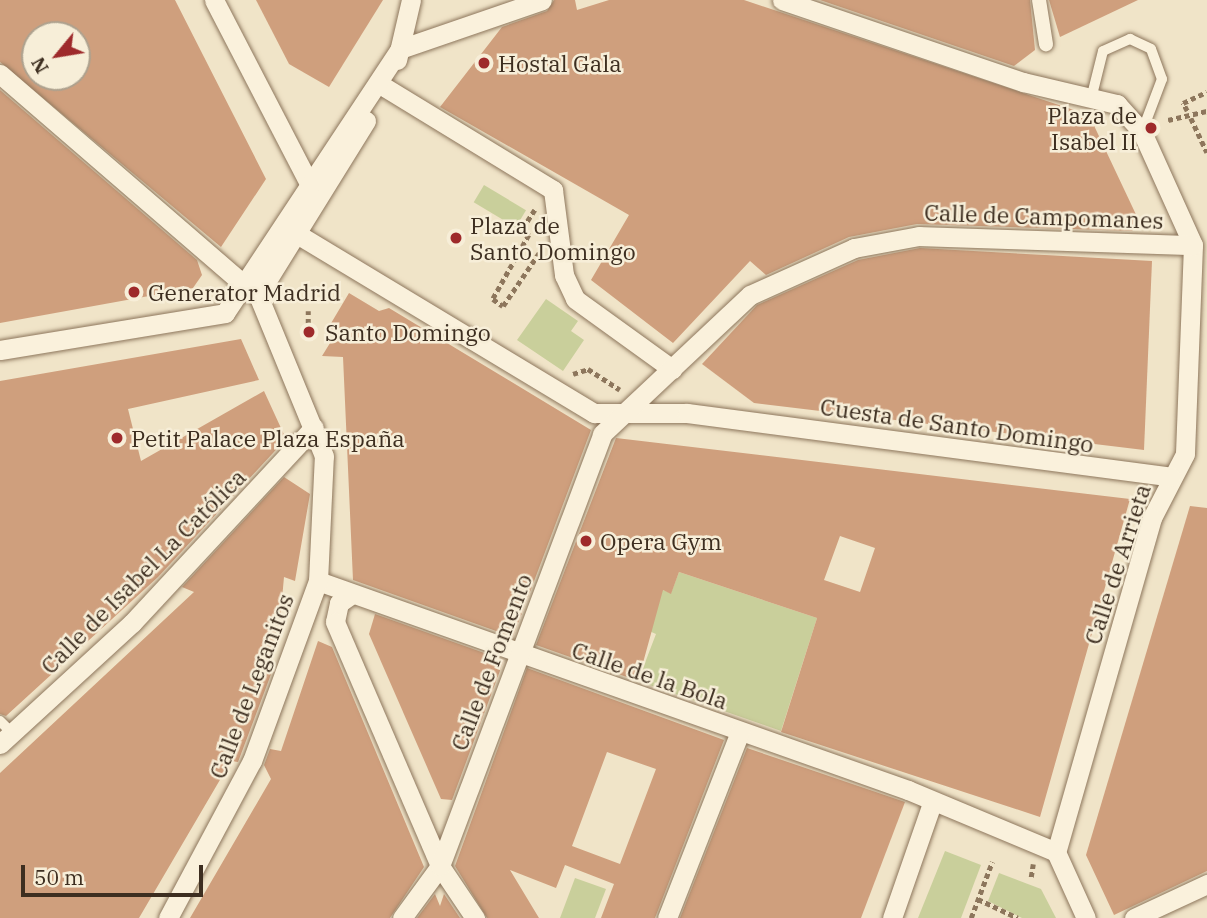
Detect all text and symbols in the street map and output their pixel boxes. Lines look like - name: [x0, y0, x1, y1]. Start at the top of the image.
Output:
- north arrow: [21, 21, 91, 91]
- place label: Hostal Gala: [498, 49, 622, 77]
- text: N: [25, 53, 54, 78]
- marker: Hostal Gala: [476, 55, 492, 71]
- place label: Plaza de Isabel II: [1047, 101, 1137, 155]
- marker: Plaza de Isabel II: [1143, 120, 1159, 136]
- street label: Calle de Campomanes: [924, 198, 1164, 234]
- place label: Plaza de Santo Domingo: [470, 211, 636, 265]
- marker: Plaza de Santo Domingo: [448, 230, 464, 246]
- place label: Generator Madrid: [148, 278, 341, 306]
- marker: Generator Madrid: [126, 284, 142, 300]
- place label: Santo Domingo: [325, 318, 491, 346]
- marker: Santo Domingo: [299, 322, 319, 342]
- street label: Cuesta de Santo Domingo: [819, 392, 1095, 458]
- place label: Petit Palace Plaza España: [131, 424, 405, 452]
- marker: Petit Palace Plaza España: [109, 430, 125, 446]
- street label: Calle de Isabel La Católica: [35, 463, 251, 679]
- street label: Calle de Arrieta: [1078, 480, 1156, 648]
- place label: Opera Gym: [600, 527, 722, 555]
- marker: Opera Gym: [578, 533, 594, 549]
- street label: Calle de Fomento: [445, 570, 537, 754]
- street label: Calle de Leganitos: [203, 590, 299, 782]
- street label: Calle de la Bola: [568, 635, 732, 715]
- scale bar: [24, 852, 206, 896]
- text: 50 m: [34, 863, 84, 891]

